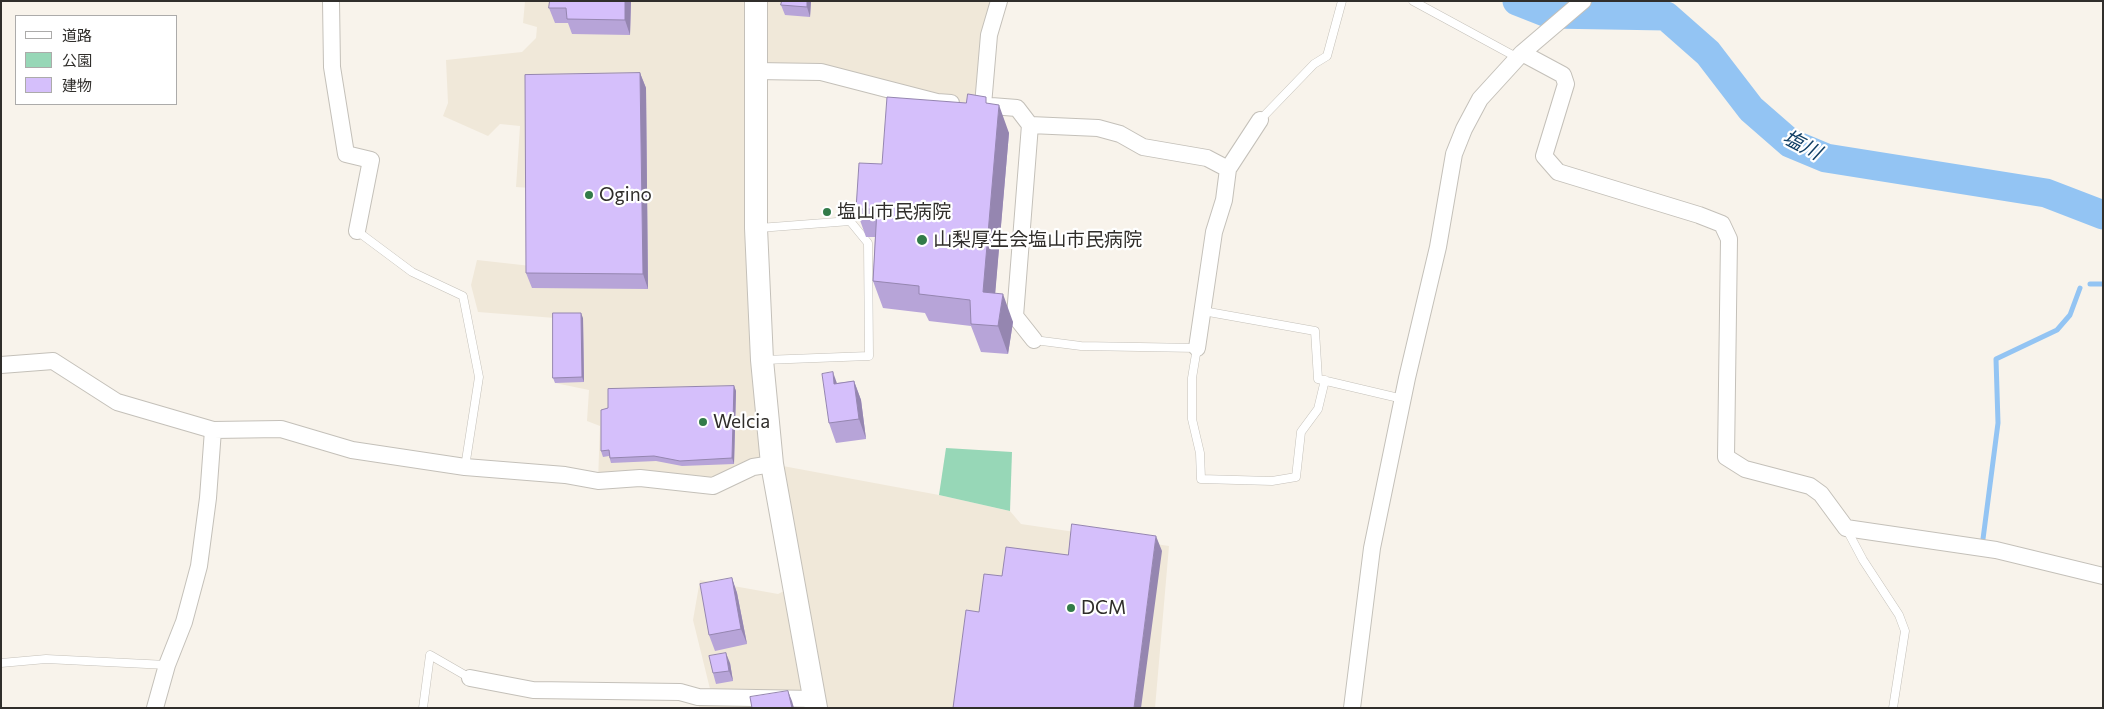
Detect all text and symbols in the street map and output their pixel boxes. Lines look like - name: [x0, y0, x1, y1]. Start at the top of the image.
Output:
- legend: [15, 15, 178, 105]
- text: 道路: [62, 26, 92, 44]
- text: 公園: [62, 51, 92, 69]
- text: 建物: [62, 76, 92, 94]
- water label: 塩川: [1779, 125, 1825, 165]
- place label: Ogino: [599, 184, 652, 206]
- marker: Ogino: [583, 189, 595, 201]
- place label: 塩山市民病院: [837, 201, 951, 223]
- marker: 塩山市民病院: [821, 206, 833, 218]
- place label: 山梨厚生会塩山市民病院: [933, 229, 1142, 251]
- marker: 山梨厚生会塩山市民病院: [915, 233, 929, 247]
- place label: Welcia: [713, 411, 770, 433]
- marker: Welcia: [697, 416, 709, 428]
- place label: DCM: [1081, 597, 1126, 619]
- marker: DCM: [1065, 602, 1077, 614]

